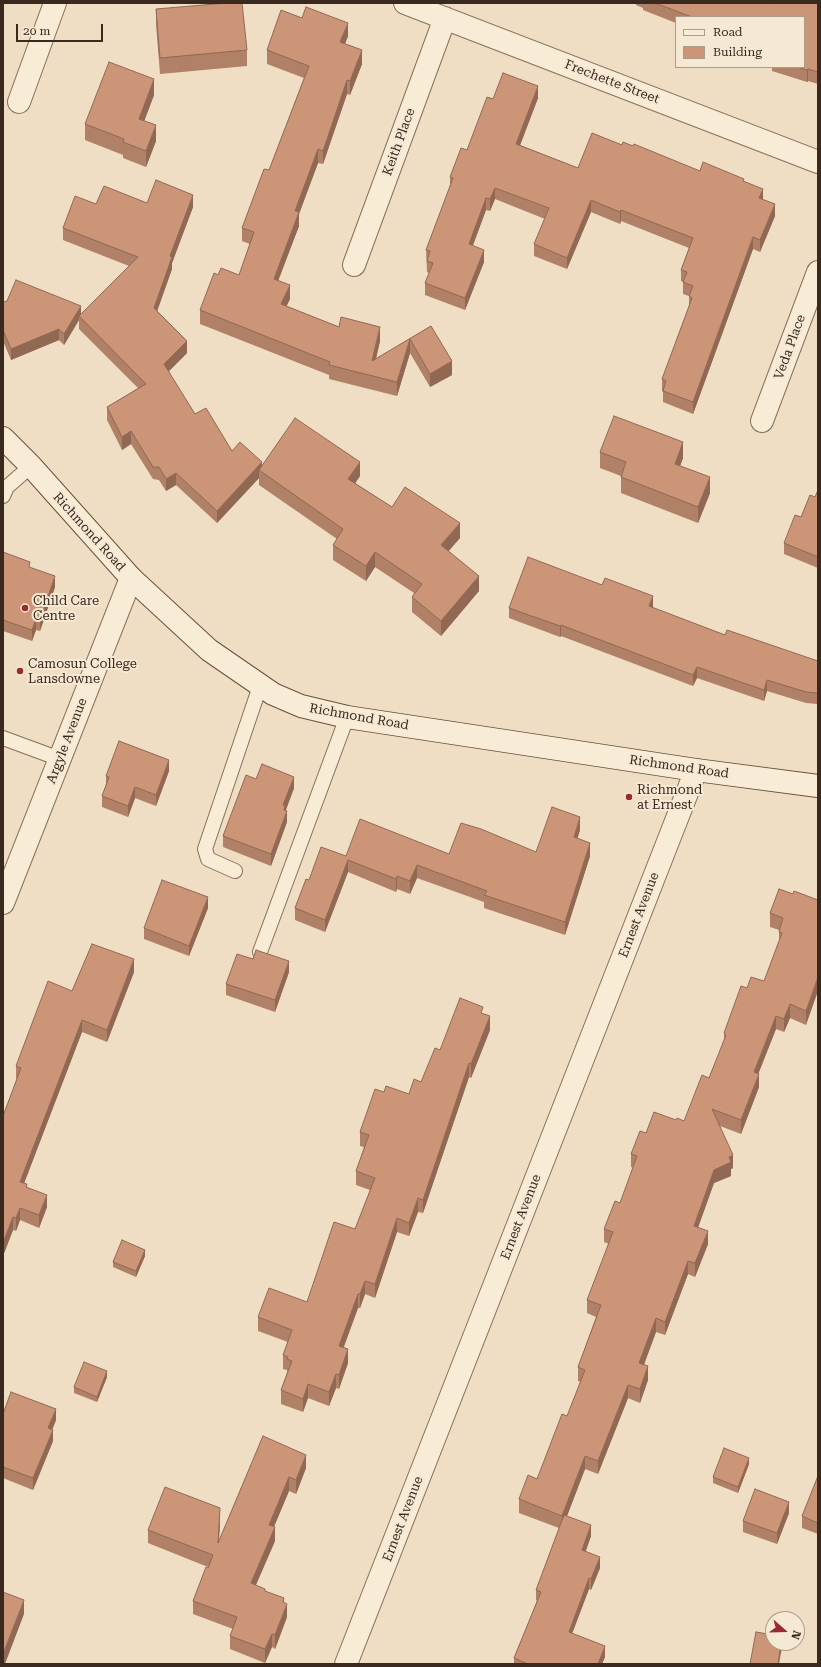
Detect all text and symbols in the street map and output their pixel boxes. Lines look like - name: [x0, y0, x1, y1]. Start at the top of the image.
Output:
- scale bar: [18, 16, 105, 42]
- legend: [675, 16, 805, 68]
- text: 20 m: [23, 24, 50, 38]
- text: Road: [713, 25, 742, 39]
- text: Building: [713, 45, 762, 59]
- street label: Frechette Street: [562, 57, 662, 107]
- street label: Keith Place: [380, 106, 418, 178]
- street label: Veda Place: [771, 312, 809, 382]
- street label: Richmond Road: [50, 489, 128, 575]
- place label: Child Care Centre: [33, 593, 99, 624]
- marker: Child Care Centre: [20, 603, 30, 613]
- place label: Camosun College Lansdowne: [28, 656, 137, 687]
- marker: Camosun College Lansdowne: [15, 666, 25, 676]
- street label: Argyle Avenue: [44, 696, 90, 786]
- street label: Richmond Road: [308, 701, 410, 733]
- street label: Richmond Road: [628, 752, 730, 782]
- place label: Richmond at Ernest: [637, 782, 702, 813]
- marker: Richmond at Ernest: [624, 792, 634, 802]
- street label: Ernest Avenue: [616, 870, 662, 960]
- street label: Ernest Avenue: [498, 1172, 544, 1262]
- street label: Ernest Avenue: [380, 1474, 426, 1564]
- north arrow: [765, 1611, 805, 1651]
- text: N: [788, 1629, 803, 1641]

